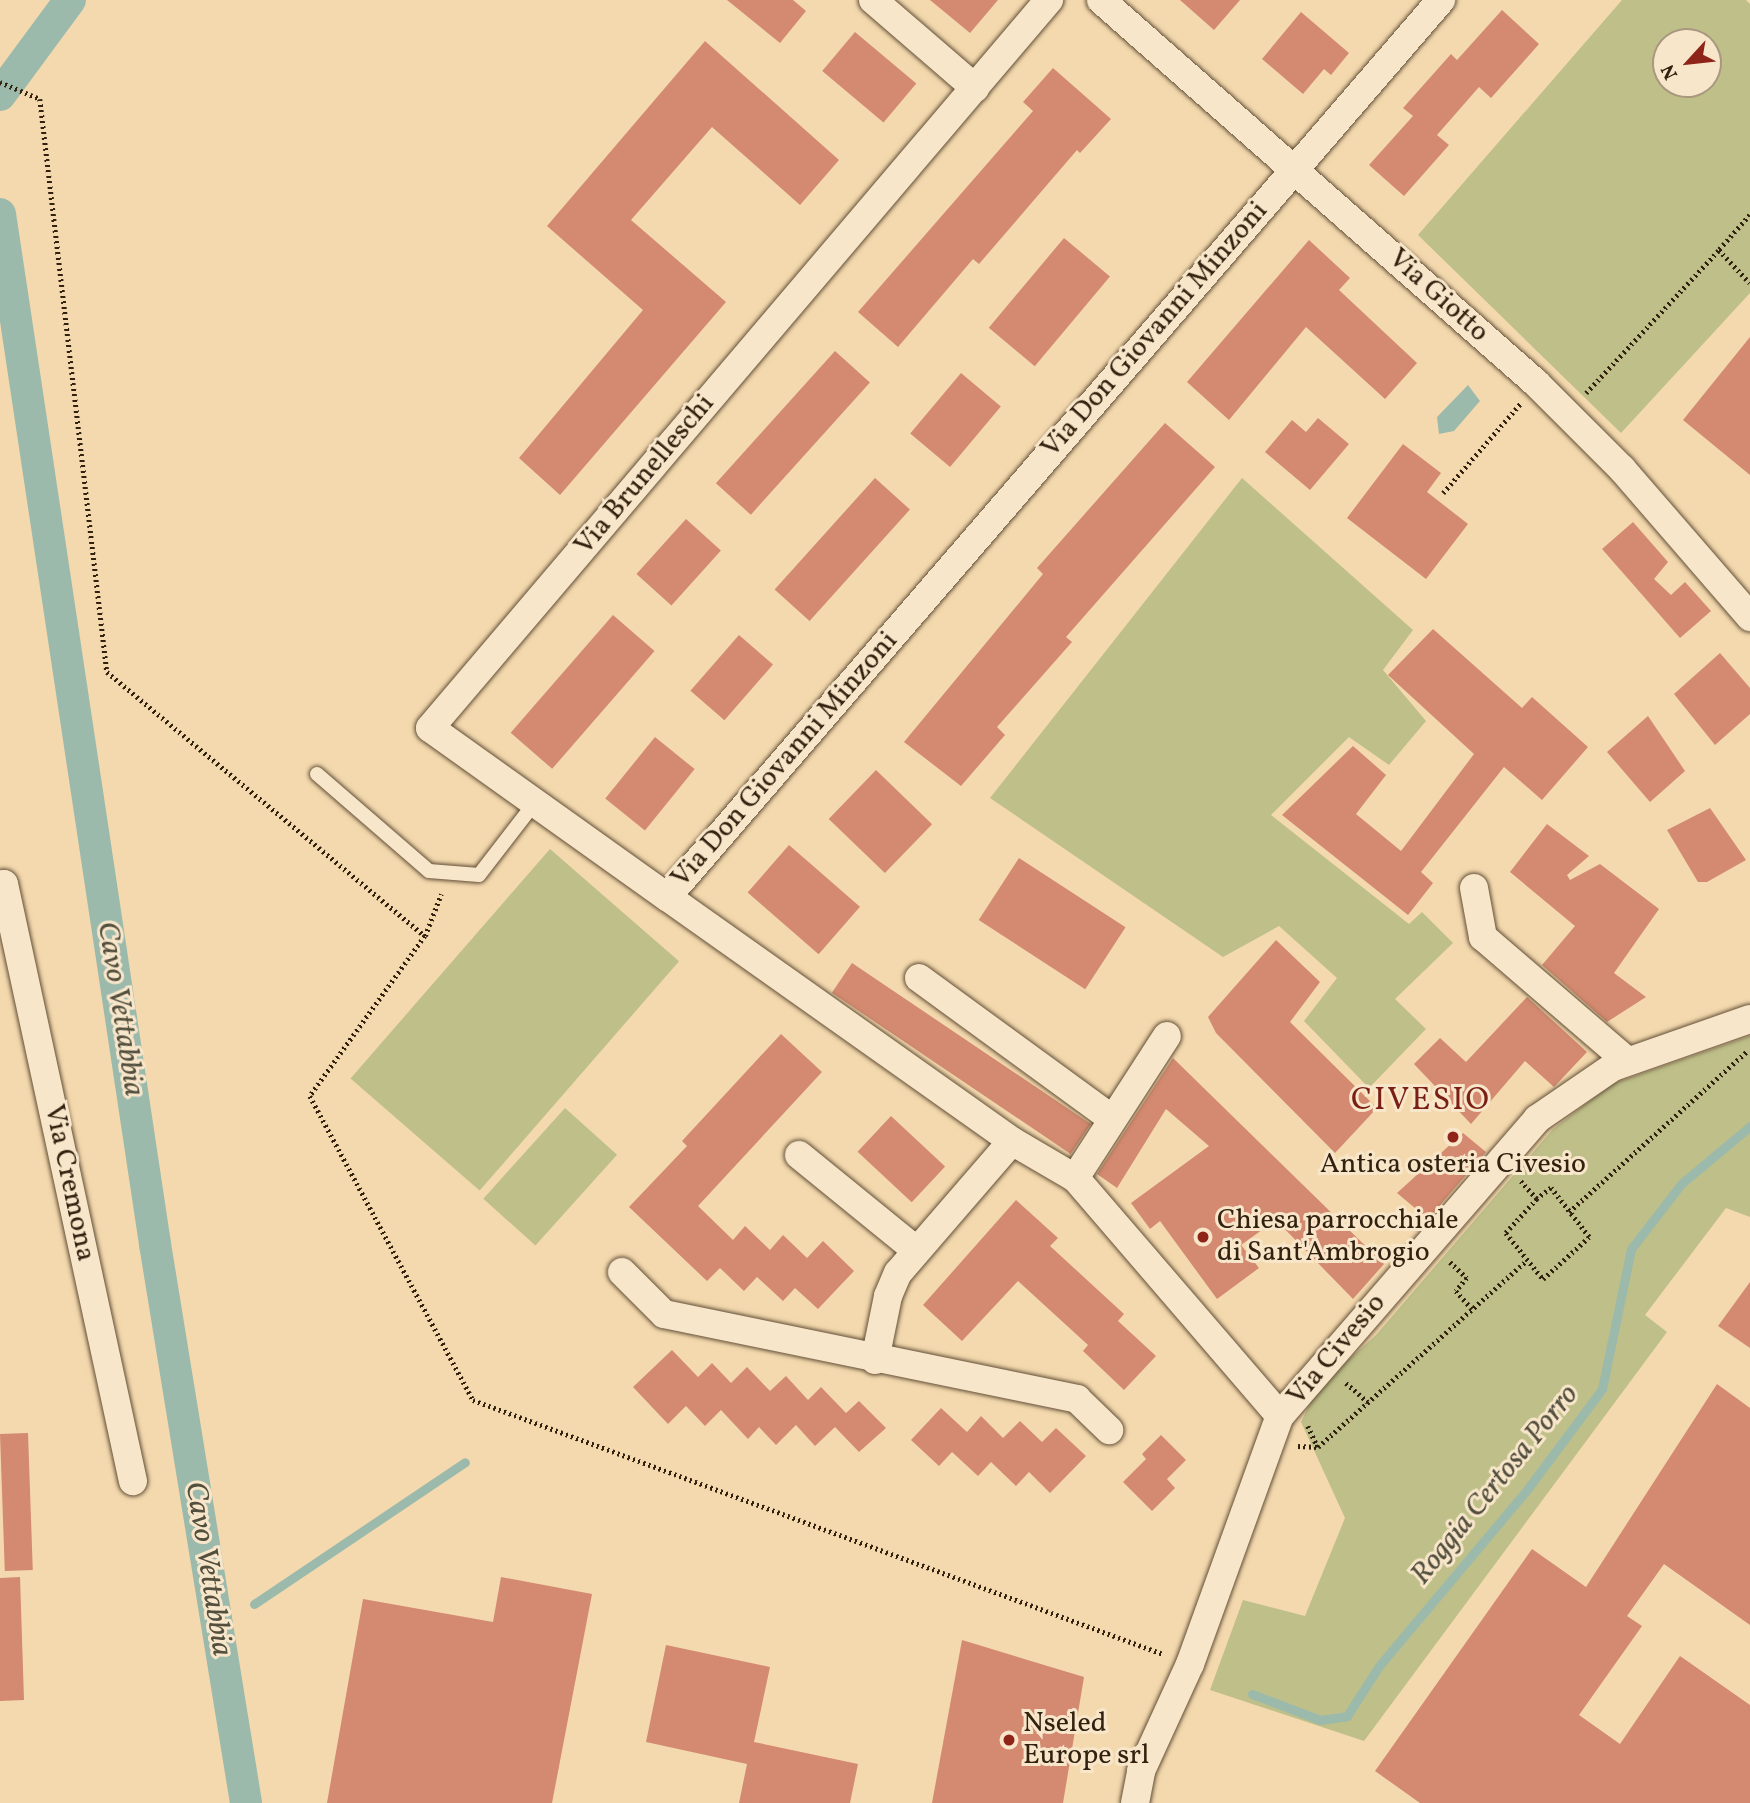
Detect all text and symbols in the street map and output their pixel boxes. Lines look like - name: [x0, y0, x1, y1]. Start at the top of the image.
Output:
- north arrow: [1652, 28, 1722, 98]
- text: N: [1655, 60, 1685, 84]
- street label: Via Don Giovanni Minzoni: [1035, 195, 1275, 465]
- street label: Via Giotto: [1381, 242, 1495, 350]
- street label: Via Brunelleschi: [568, 388, 722, 562]
- street label: Via Don Giovanni Minzoni: [665, 625, 905, 895]
- water label: Cavo Vettabbia: [88, 919, 152, 1099]
- district label: CIVESIO: [1352, 1082, 1490, 1120]
- street label: Via Cremona: [36, 1102, 102, 1264]
- marker: Antica osteria Civesio: [1445, 1129, 1461, 1145]
- place label: Antica osteria Civesio: [1320, 1148, 1586, 1182]
- place label: Chiesa parrocchiale di Sant'Ambrogio: [1217, 1204, 1459, 1270]
- marker: Chiesa parrocchiale di Sant'Ambrogio: [1195, 1229, 1211, 1245]
- street label: Via Civesio: [1281, 1287, 1393, 1413]
- water label: Roggia Certosa Porro: [1403, 1378, 1587, 1592]
- water label: Cavo Vettabbia: [176, 1479, 240, 1659]
- place label: Nseled Europe srl: [1023, 1707, 1149, 1773]
- marker: Nseled Europe srl: [1001, 1732, 1017, 1748]

